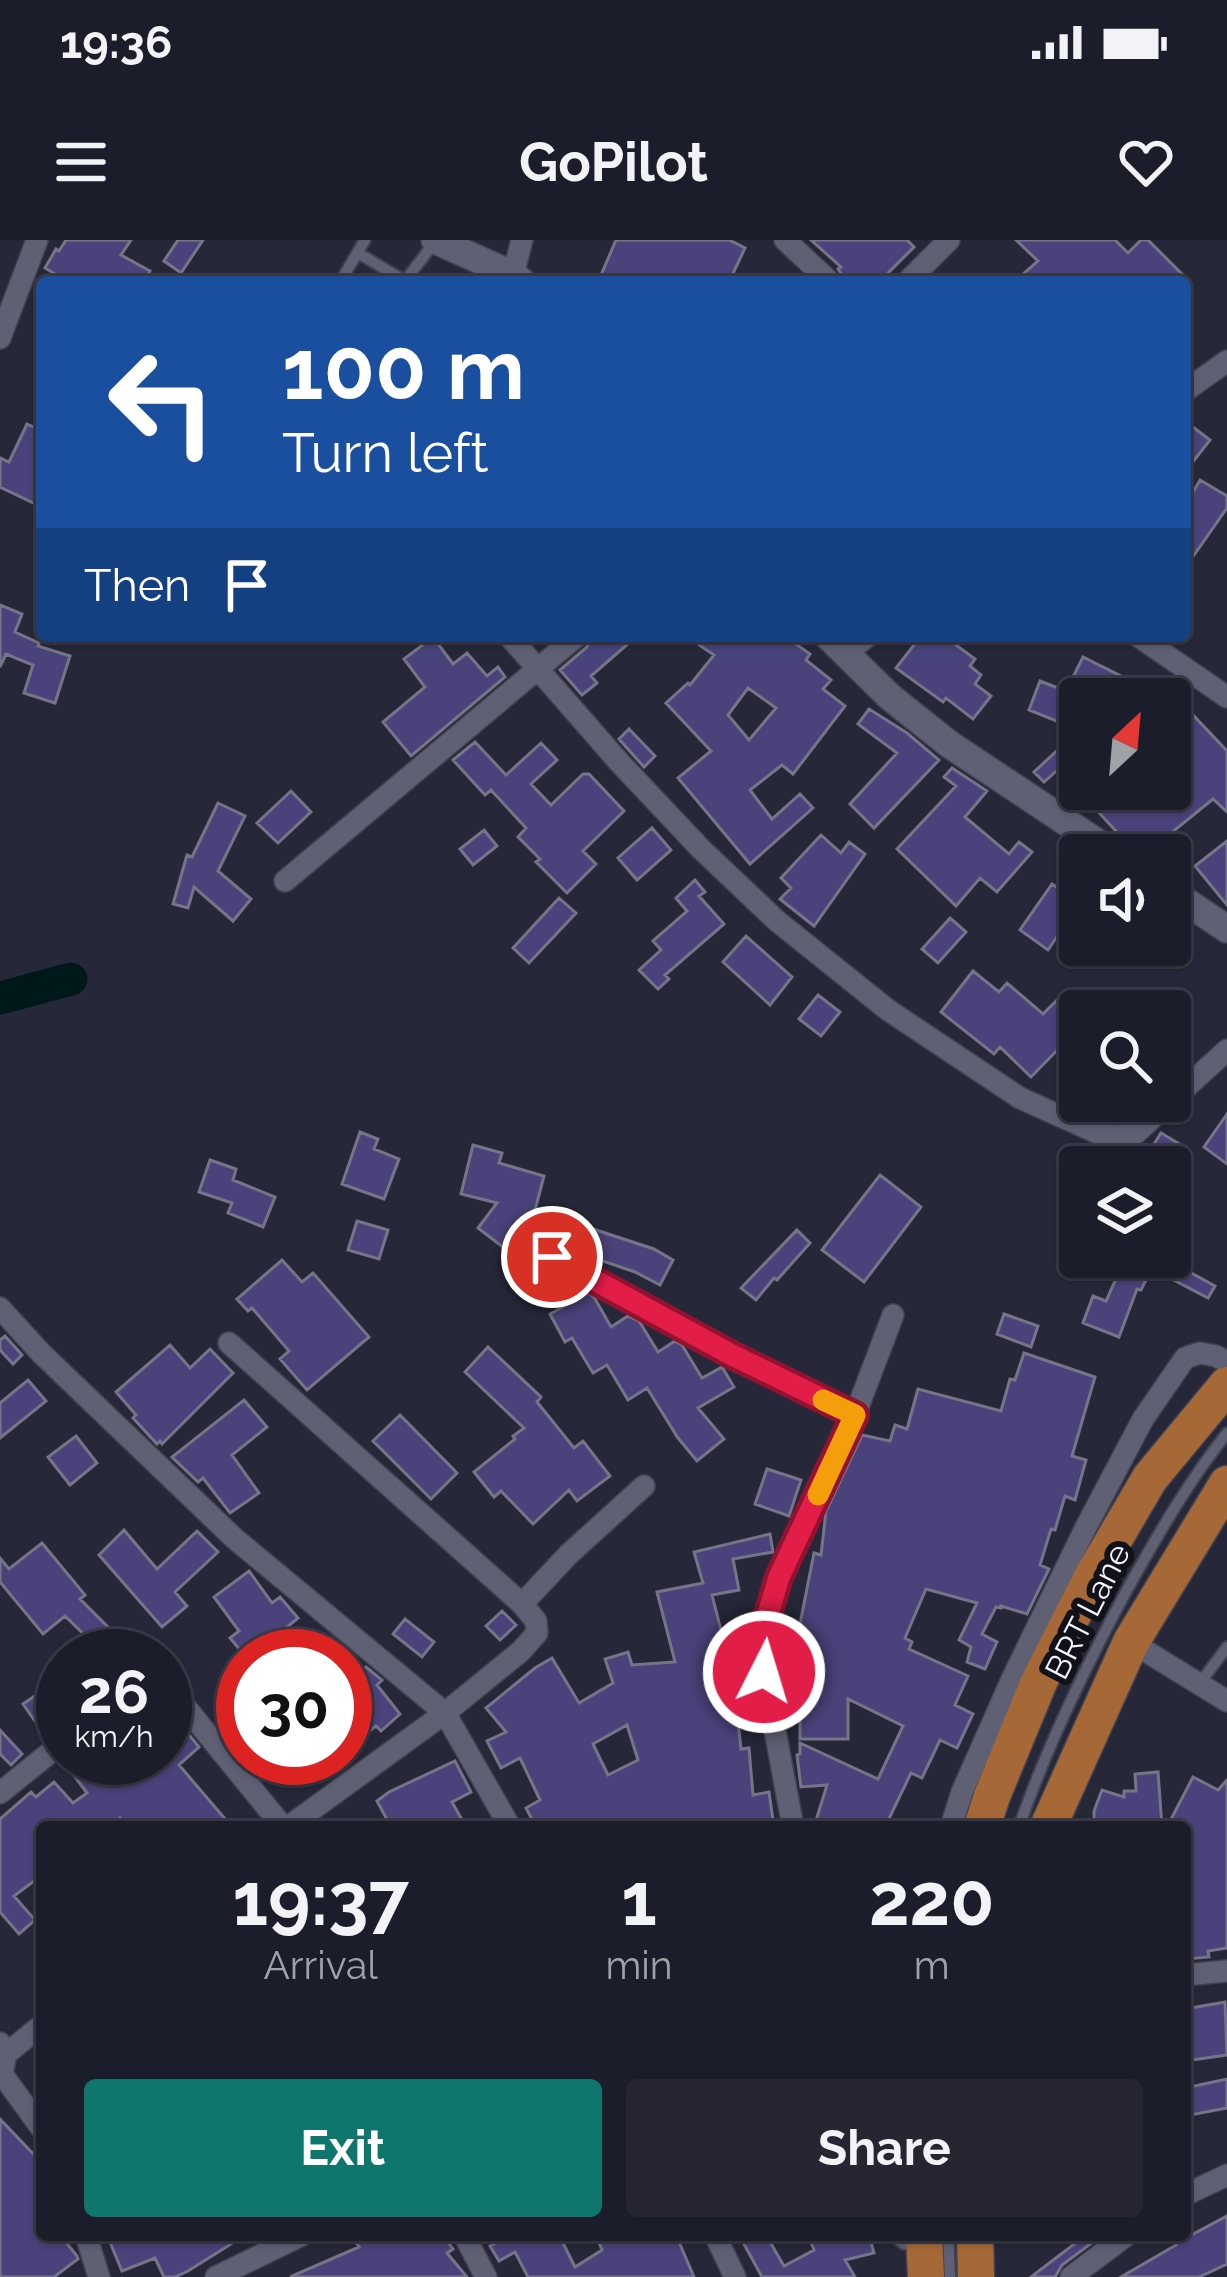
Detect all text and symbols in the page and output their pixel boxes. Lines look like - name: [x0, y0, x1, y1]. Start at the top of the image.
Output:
- text: 19:36: [60, 16, 172, 69]
- icon: menu: [48, 129, 114, 195]
- icon: heart: [1113, 129, 1179, 195]
- text: GoPilot: [519, 130, 708, 194]
- text: 100 m: [282, 320, 525, 419]
- icon: left: [84, 324, 240, 480]
- text: Turn left: [282, 421, 489, 485]
- icon: arrive: [214, 552, 280, 618]
- text: Then: [84, 559, 190, 612]
- north arrow: [1059, 678, 1191, 810]
- map controls: [1059, 678, 1191, 1278]
- button: sound: [1059, 834, 1191, 966]
- button: search: [1059, 990, 1191, 1122]
- button: layers: [1059, 1146, 1191, 1278]
- pin: [501, 1206, 603, 1308]
- icon: arrive: [519, 1224, 585, 1290]
- street label: BRT Lane: [1037, 1537, 1138, 1685]
- position arrow: [701, 1609, 827, 1735]
- speed limit sign: 30: [216, 1629, 372, 1785]
- text: 26: [79, 1657, 149, 1727]
- text: km/h: [74, 1719, 154, 1754]
- text: 19:37: [233, 1857, 409, 1942]
- text: 1: [621, 1857, 657, 1942]
- text: 220: [869, 1857, 994, 1942]
- text: Arrival: [264, 1942, 378, 1988]
- text: min: [605, 1942, 672, 1988]
- text: m: [914, 1942, 950, 1988]
- button: Exit: [84, 2079, 602, 2217]
- button: Share: [626, 2079, 1143, 2217]

